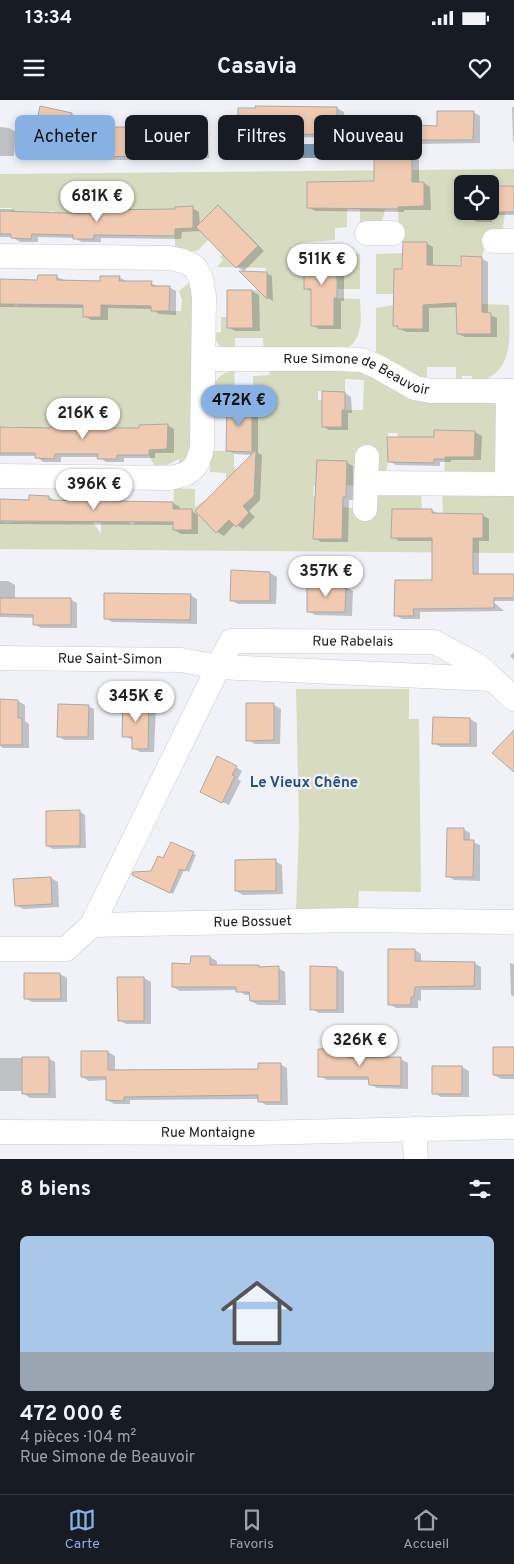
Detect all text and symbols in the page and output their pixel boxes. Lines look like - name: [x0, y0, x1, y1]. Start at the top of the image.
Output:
- text: 13:34: [25, 6, 72, 30]
- icon: menu: [20, 54, 48, 82]
- text: Casavia: [217, 54, 297, 81]
- icon: heart: [466, 54, 494, 82]
- chip: Acheter: [15, 115, 115, 160]
- chip: Louer: [125, 115, 208, 160]
- chip: Filtres: [218, 115, 304, 160]
- chip: Nouveau: [314, 115, 422, 160]
- map controls: [454, 175, 499, 220]
- button: locate: [454, 175, 499, 220]
- pin: 681K €: [56, 180, 138, 223]
- text: 681K €: [71, 187, 123, 207]
- pin: 511K €: [281, 244, 363, 286]
- text: 511K €: [298, 250, 346, 270]
- street label: Rue Simone de Beauvoir: [283, 350, 431, 399]
- pin: 472K €: [198, 384, 280, 427]
- text: 472K €: [212, 391, 266, 411]
- pin: 216K €: [42, 398, 124, 440]
- text: 216K €: [57, 404, 109, 424]
- pin: 396K €: [53, 468, 135, 511]
- text: 396K €: [67, 475, 121, 495]
- pin: 357K €: [285, 556, 367, 598]
- text: 357K €: [299, 562, 353, 582]
- street label: Rue Rabelais: [312, 633, 393, 650]
- street label: Rue Saint-Simon: [58, 650, 162, 668]
- pin: 345K €: [95, 680, 177, 723]
- text: 345K €: [108, 687, 164, 707]
- district label: Le Vieux Chêne: [250, 774, 358, 793]
- street label: Rue Bossuet: [213, 913, 292, 931]
- pin: 326K €: [319, 1024, 401, 1067]
- text: 326K €: [333, 1031, 387, 1051]
- street label: Rue Montaigne: [161, 1124, 255, 1142]
- icon: filters: [466, 1175, 494, 1203]
- text: 8 biens: [20, 1176, 91, 1203]
- icon: home: [212, 1268, 302, 1358]
- text: 472 000 €: [20, 1401, 123, 1428]
- text: 4 pièces · 104 m²: [20, 1428, 136, 1448]
- text: Rue Simone de Beauvoir: [20, 1448, 195, 1468]
- tab: Carte: [65, 1506, 100, 1553]
- tab: Favoris: [229, 1506, 274, 1553]
- tab: Accueil: [403, 1506, 449, 1553]

